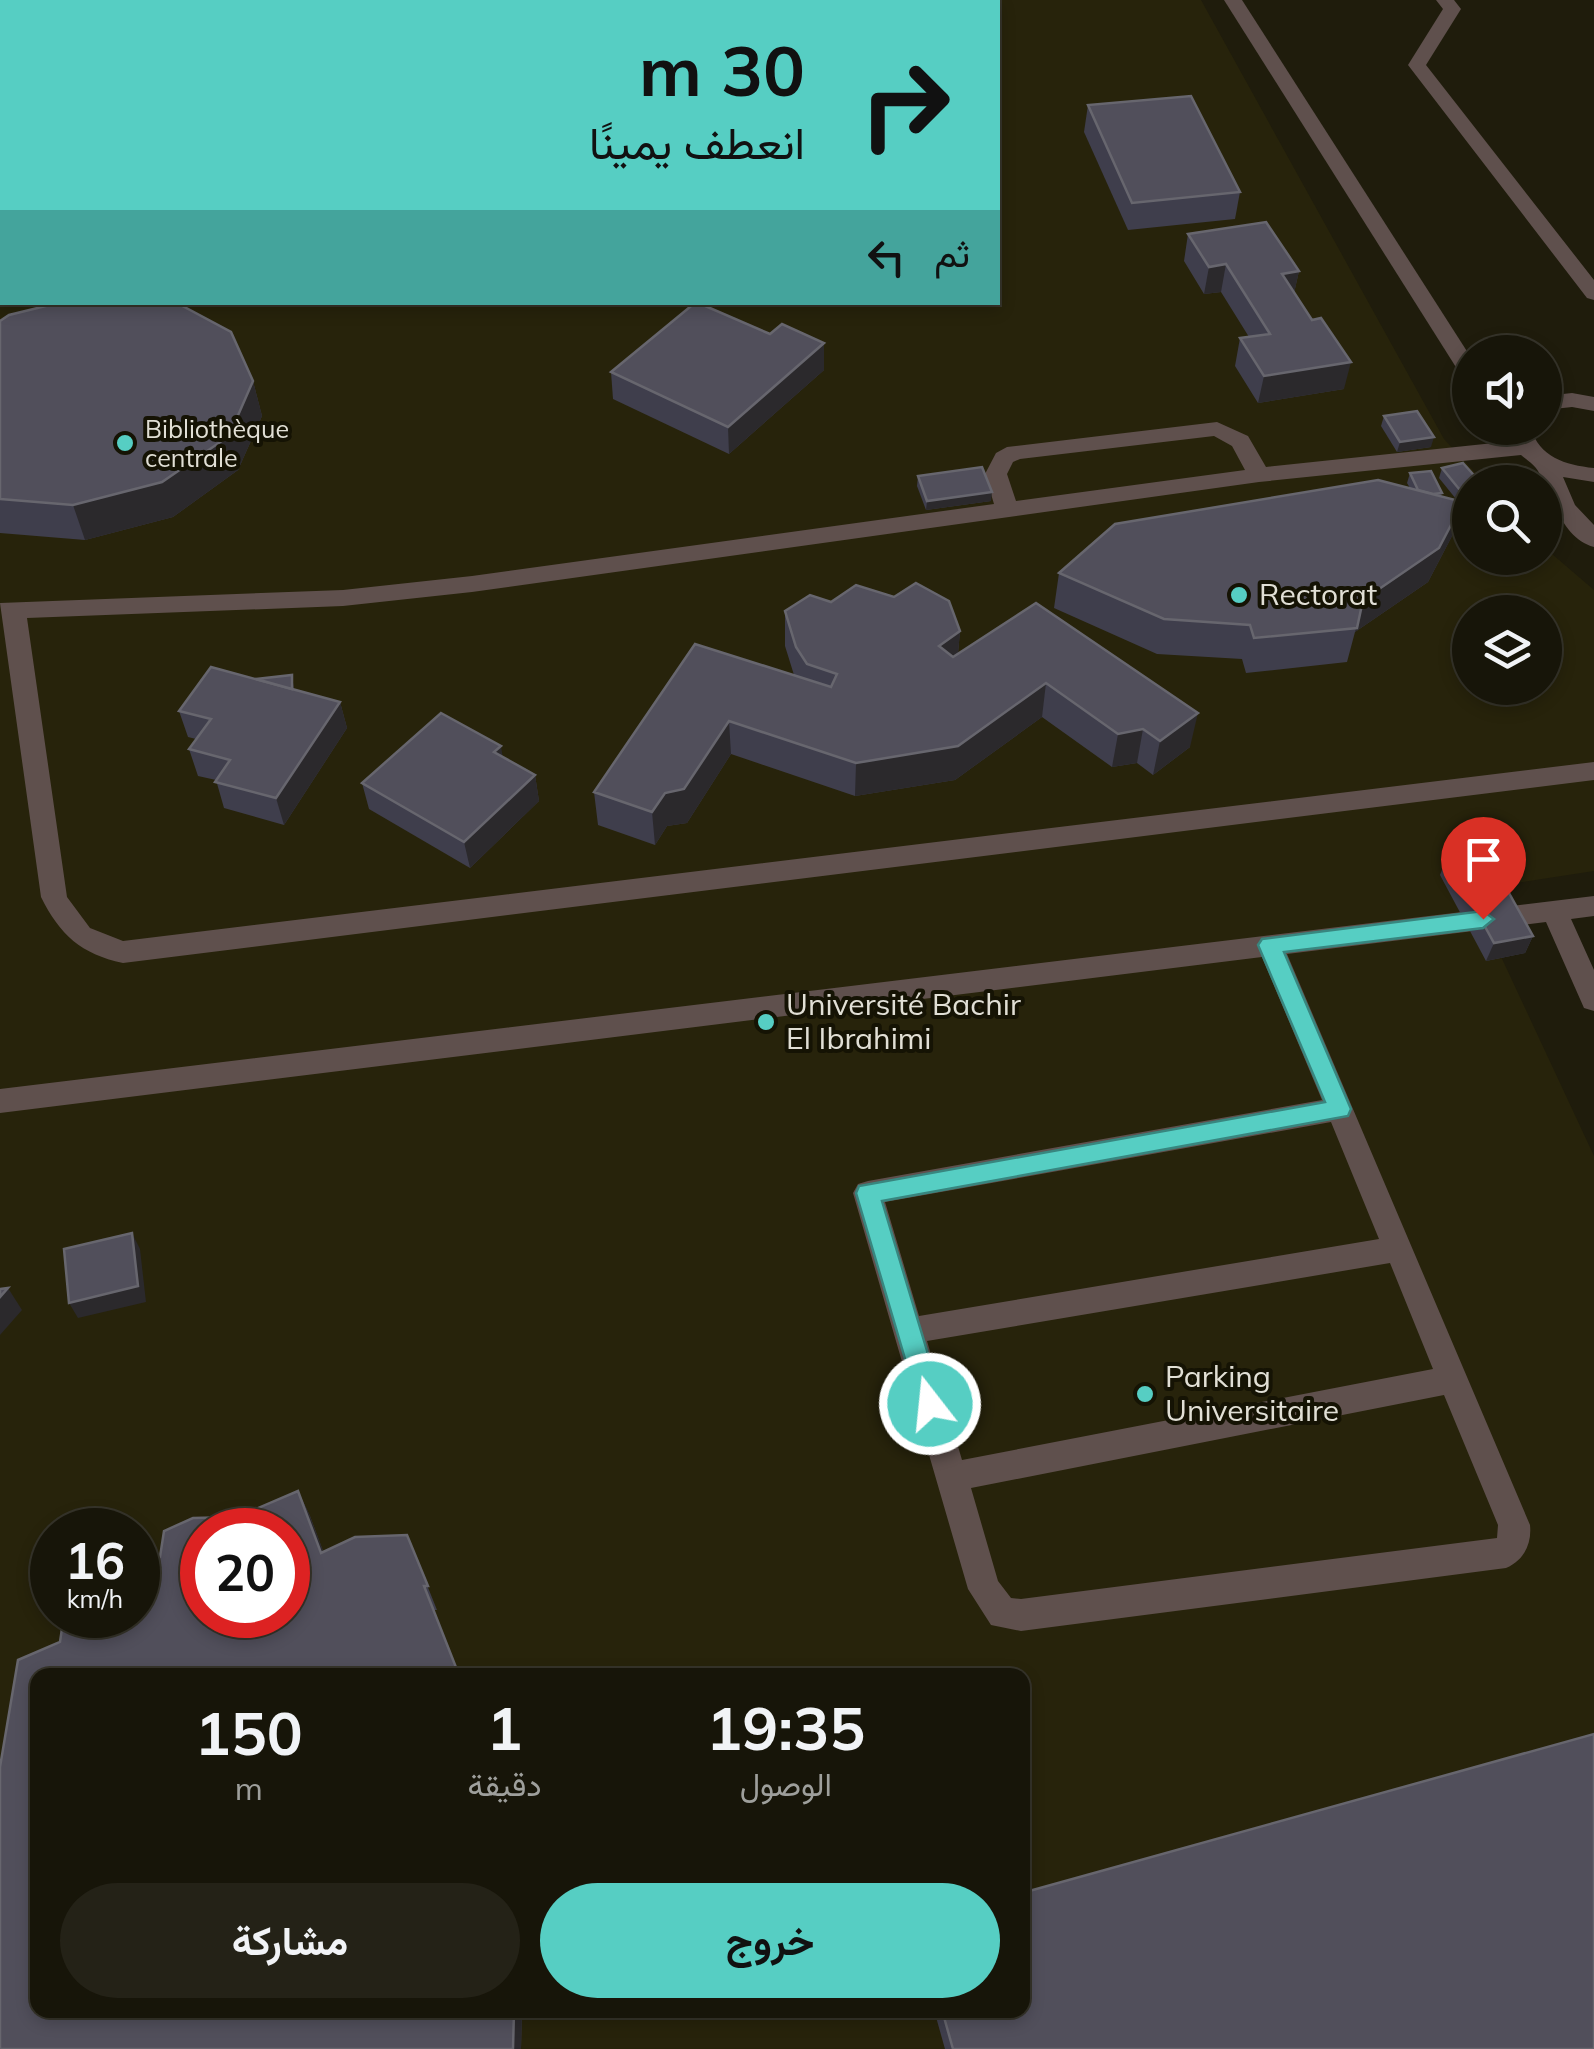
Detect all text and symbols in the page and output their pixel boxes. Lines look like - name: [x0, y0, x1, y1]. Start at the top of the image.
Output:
- text: 30 m: [639, 26, 805, 114]
- icon: right: [840, 40, 970, 170]
- text: انعطف يمينًا: [589, 114, 805, 170]
- text: ثم: [934, 229, 970, 277]
- icon: left: [859, 230, 914, 285]
- map controls: [1452, 335, 1562, 705]
- button: sound: [1452, 335, 1562, 445]
- place label: Bibliothèque centrale: [145, 413, 289, 473]
- marker: Bibliothèque centrale: [114, 432, 136, 454]
- button: search: [1452, 465, 1562, 575]
- place label: Rectorat: [1259, 575, 1377, 613]
- marker: Rectorat: [1228, 584, 1250, 606]
- button: layers: [1452, 595, 1562, 705]
- pin: [1441, 817, 1526, 920]
- icon: arrive: [1456, 832, 1511, 887]
- place label: Université Bachir El Ibrahimi: [786, 985, 1021, 1057]
- marker: Université Bachir El Ibrahimi: [755, 1011, 777, 1033]
- position arrow: [878, 1352, 982, 1456]
- place label: Parking Universitaire: [1165, 1357, 1339, 1429]
- marker: Parking Universitaire: [1134, 1383, 1156, 1405]
- speed limit sign: 20: [180, 1508, 310, 1638]
- text: 16: [65, 1529, 125, 1592]
- text: km/h: [67, 1583, 123, 1614]
- text: 1: [487, 1690, 523, 1765]
- text: 19:35: [706, 1690, 865, 1765]
- text: 150: [195, 1695, 303, 1770]
- text: دقيقة: [468, 1764, 542, 1804]
- text: الوصول: [740, 1764, 832, 1804]
- text: m: [235, 1768, 263, 1808]
- button: مشاركة: [60, 1883, 520, 1998]
- button: خروج: [540, 1883, 1000, 1998]

